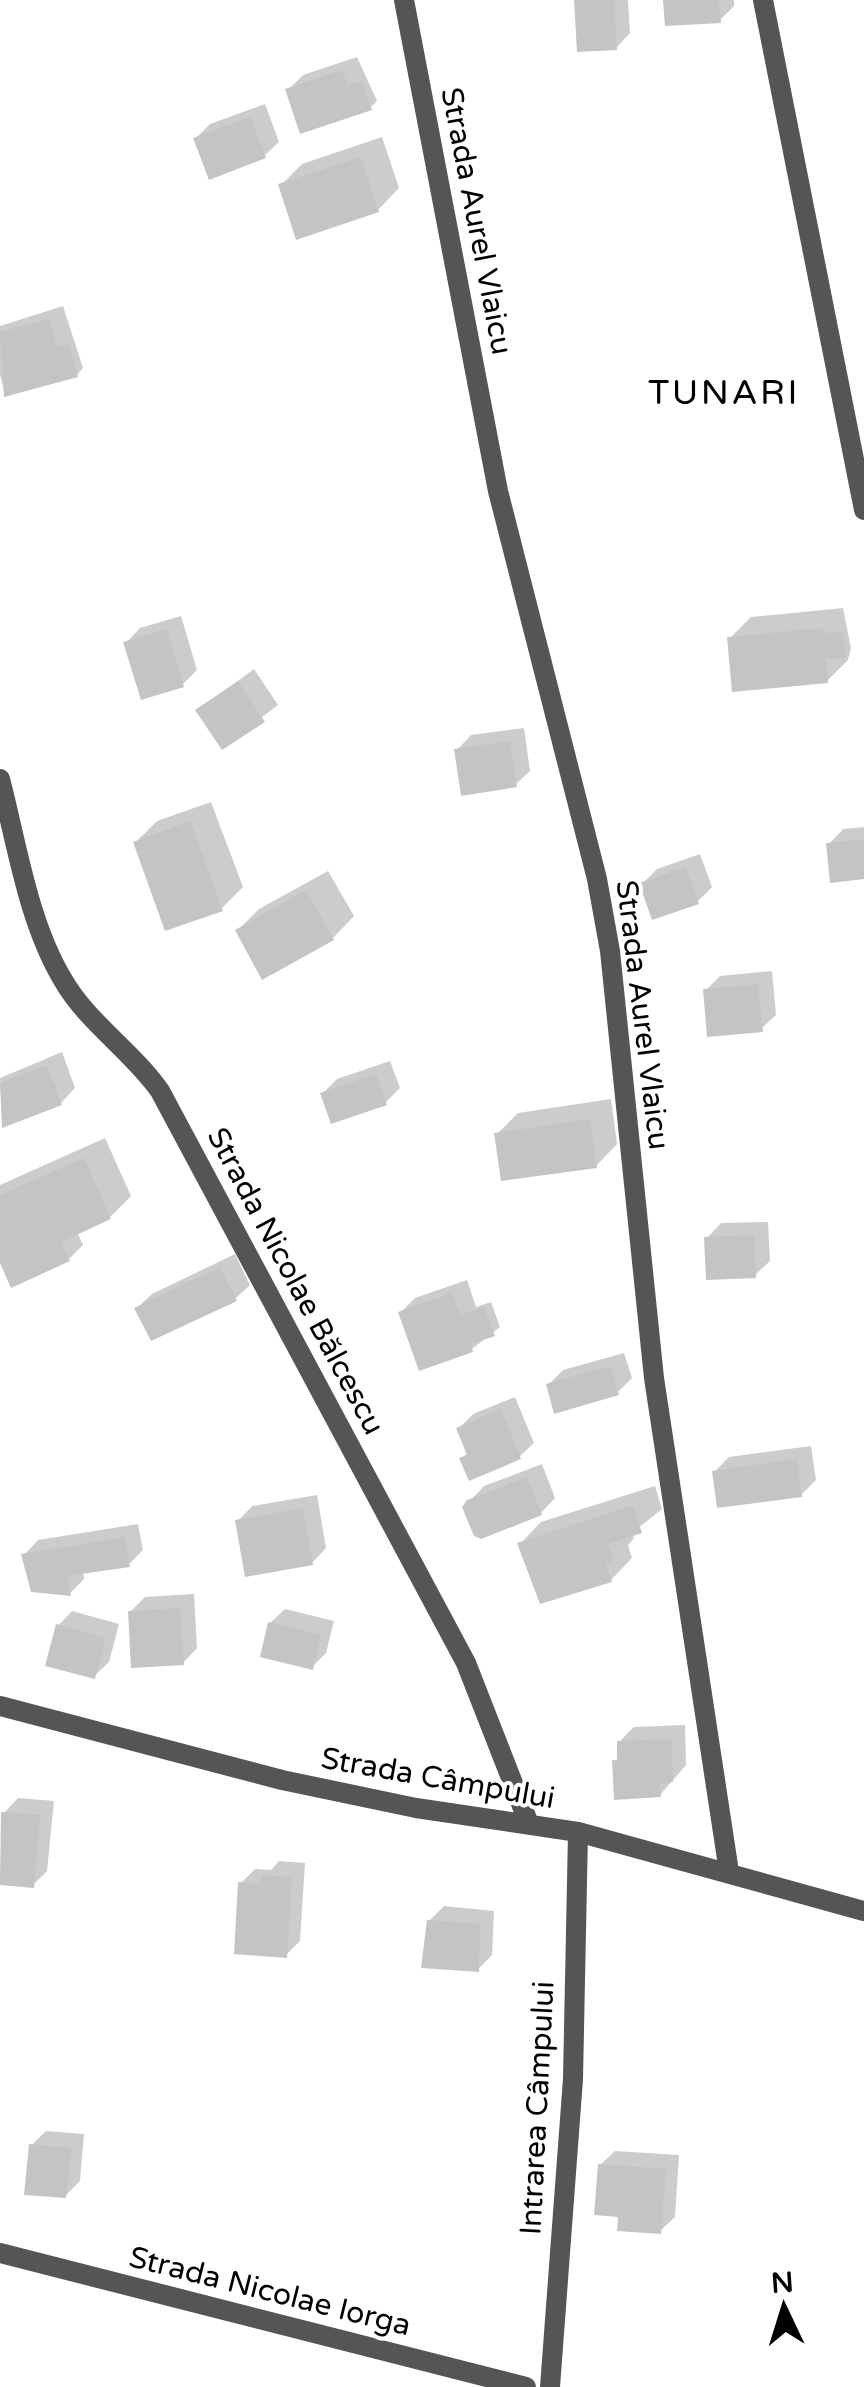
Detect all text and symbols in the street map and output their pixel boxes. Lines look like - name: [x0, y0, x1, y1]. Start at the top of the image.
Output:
- street label: Strada Aurel Vlaicu: [432, 84, 521, 358]
- district label: TUNARI: [648, 372, 800, 414]
- street label: Strada Aurel Vlaicu: [608, 878, 677, 1152]
- street label: Strada Nicolae Bălcescu: [199, 1121, 392, 1441]
- street label: Strada Câmpului: [318, 1740, 558, 1817]
- street label: Intrarea Câmpului: [512, 1980, 563, 2236]
- street label: Strada Nicolae Iorga: [125, 2239, 415, 2344]
- north arrow: [734, 2257, 834, 2357]
- text: N: [770, 2265, 795, 2301]

